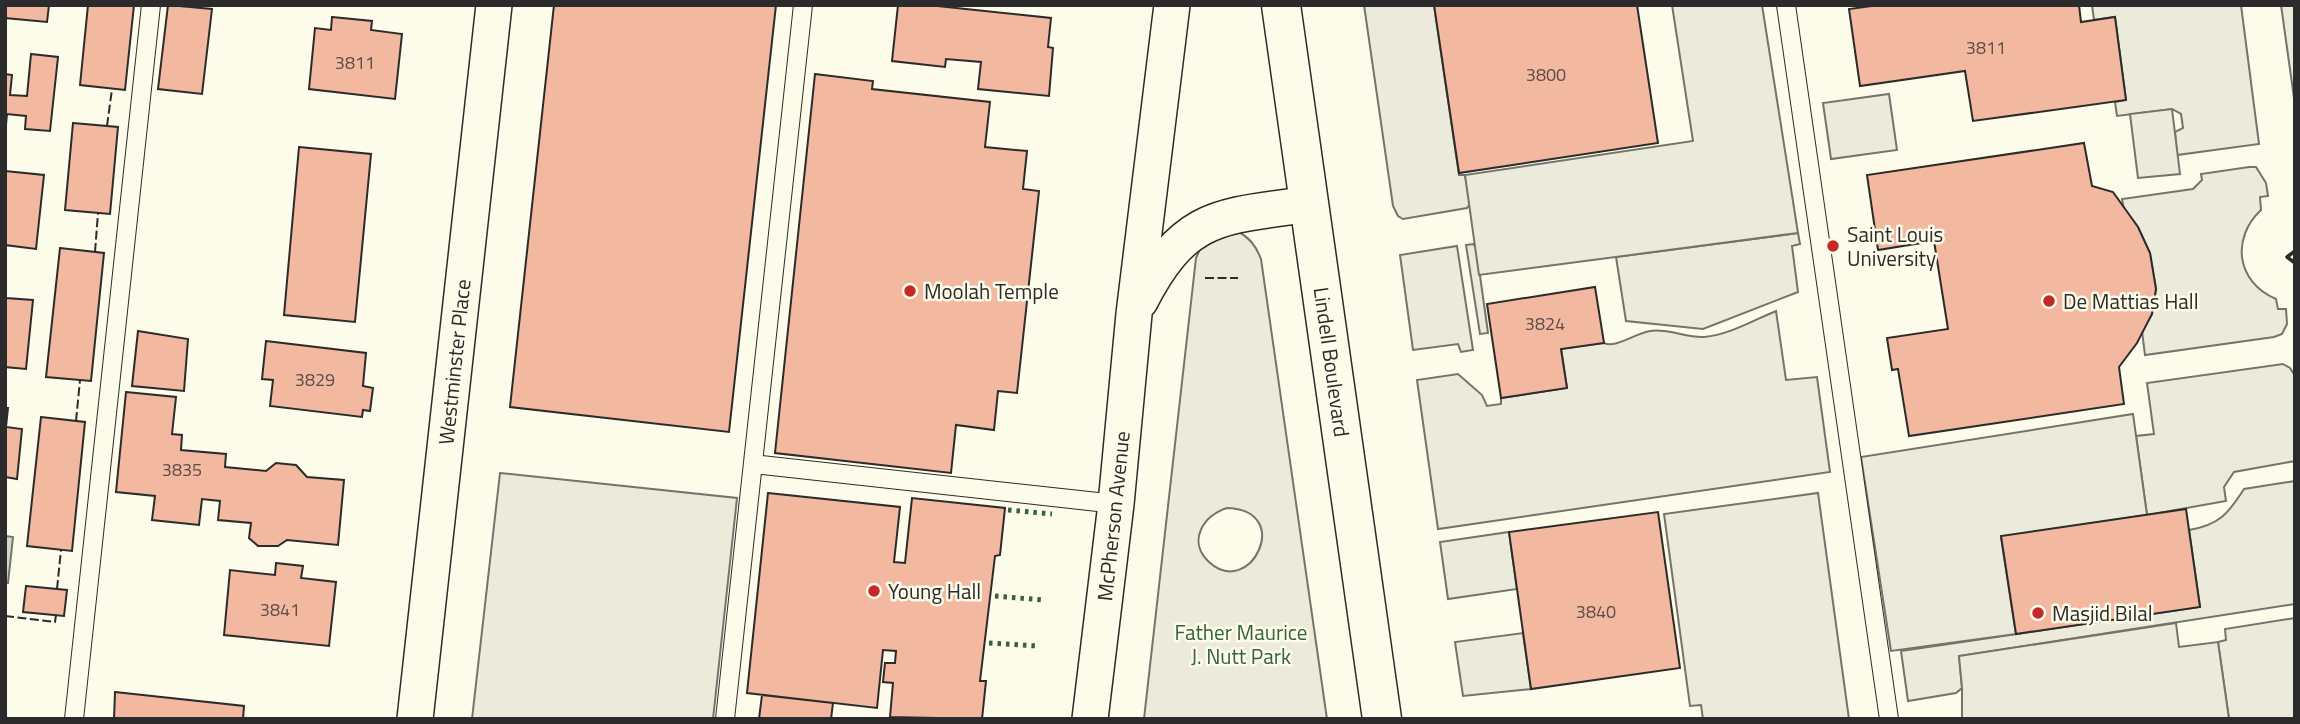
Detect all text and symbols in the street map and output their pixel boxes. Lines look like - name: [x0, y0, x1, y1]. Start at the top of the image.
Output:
- house number: 3811: [1966, 34, 2006, 61]
- house number: 3811: [335, 49, 375, 76]
- house number: 3800: [1526, 61, 1566, 88]
- place label: Saint Louis University: [1847, 218, 1943, 274]
- marker: Saint Louis University: [1825, 238, 1841, 254]
- place label: Moolah Temple: [924, 275, 1059, 307]
- street label: Westminster Place: [429, 278, 479, 446]
- marker: Moolah Temple: [902, 283, 918, 299]
- street label: Lindell Boulevard: [1306, 285, 1358, 439]
- place label: De Mattias Hall: [2063, 285, 2199, 317]
- marker: De Mattias Hall: [2041, 293, 2057, 309]
- house number: 3824: [1525, 310, 1565, 337]
- house number: 3829: [295, 366, 335, 393]
- street label: McPherson Avenue: [1088, 429, 1138, 603]
- house number: 3835: [162, 456, 202, 483]
- place label: Young Hall: [888, 575, 981, 607]
- marker: Young Hall: [866, 583, 882, 599]
- house number: 3841: [260, 596, 300, 623]
- place label: Masjid Bilal: [2052, 597, 2153, 629]
- house number: 3840: [1576, 598, 1616, 625]
- marker: Masjid Bilal: [2030, 605, 2046, 621]
- park label: Father Maurice J. Nutt Park: [1175, 616, 1307, 672]

